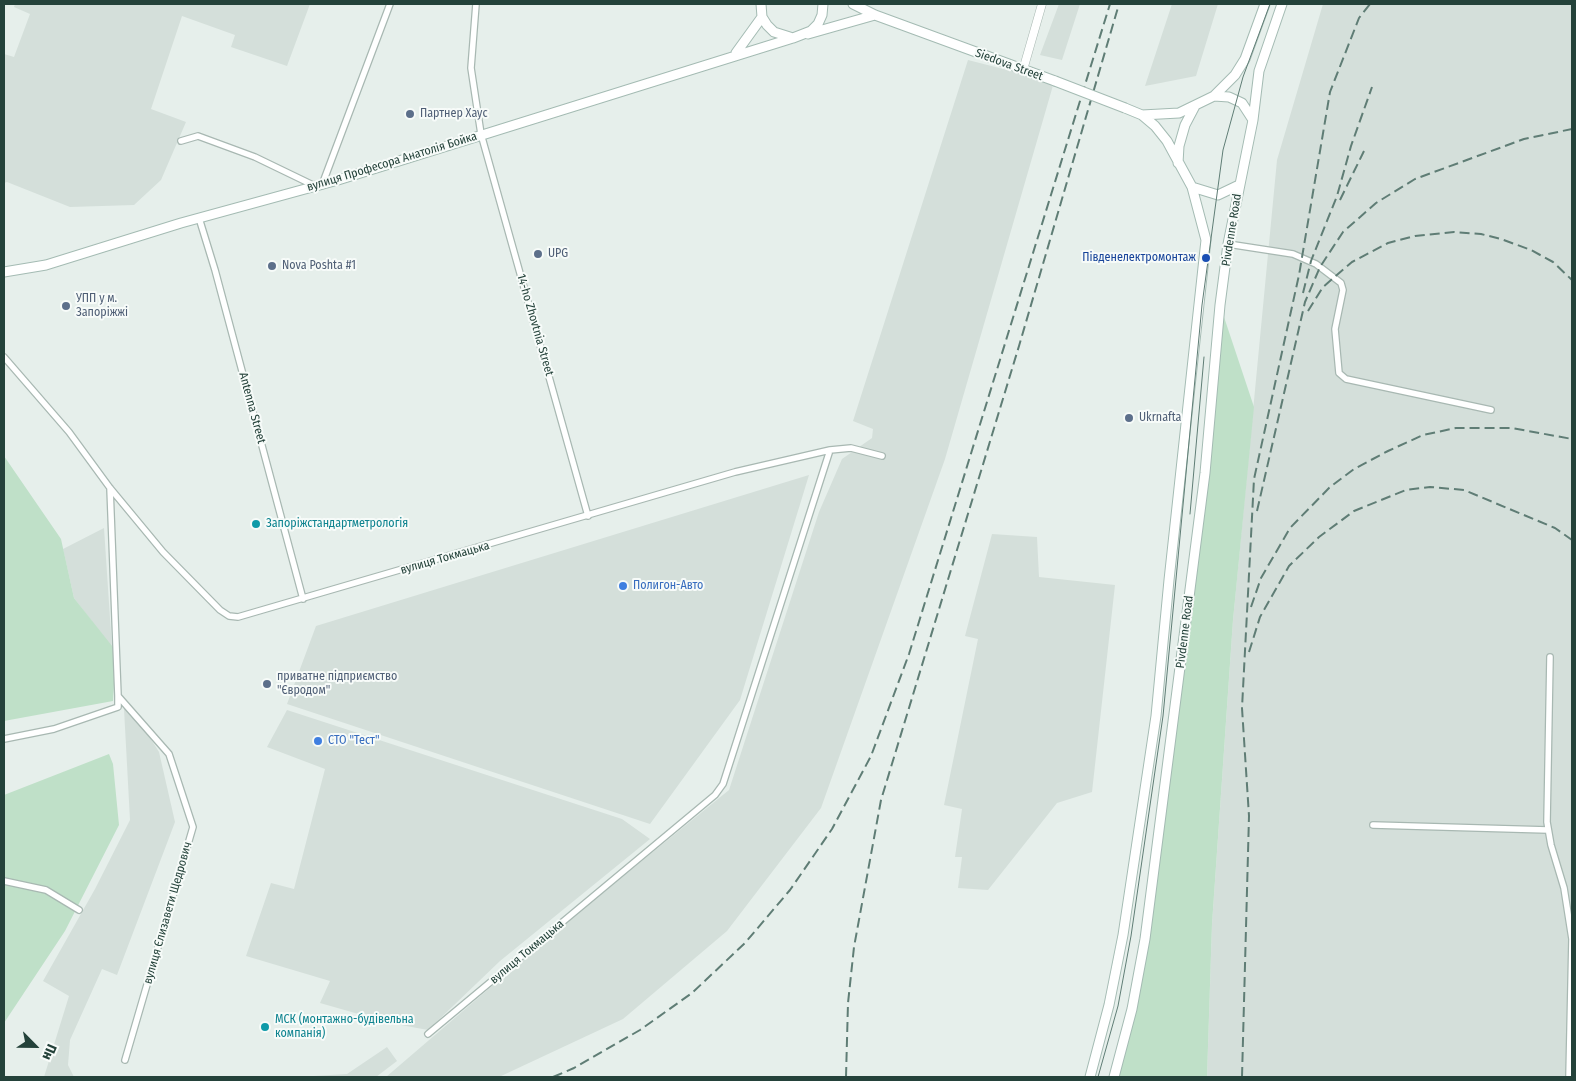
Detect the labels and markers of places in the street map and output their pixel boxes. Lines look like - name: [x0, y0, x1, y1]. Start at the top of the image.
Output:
- place label: Партнер Хаус: [420, 107, 488, 121]
- marker: Партнер Хаус: [404, 108, 416, 120]
- place label: UPG: [548, 247, 568, 261]
- marker: UPG: [532, 248, 544, 260]
- place label: Південелектромонтаж: [1082, 251, 1196, 265]
- marker: Південелектромонтаж: [1200, 252, 1212, 264]
- place label: Nova Poshta #1: [282, 259, 356, 273]
- marker: Nova Poshta #1: [266, 260, 278, 272]
- place label: УПП у м. Запоріжжі: [76, 292, 128, 320]
- marker: УПП у м. Запоріжжі: [60, 300, 72, 312]
- place label: Ukrnafta: [1139, 411, 1181, 425]
- marker: Ukrnafta: [1123, 412, 1135, 424]
- place label: Запоріжстандартметрологія: [266, 517, 408, 531]
- marker: Запоріжстандартметрологія: [250, 518, 262, 530]
- place label: Полигон-Авто: [633, 579, 703, 593]
- marker: Полигон-Авто: [617, 580, 629, 592]
- place label: приватне підприємство "Євродом": [277, 670, 397, 698]
- marker: приватне підприємство "Євродом": [261, 678, 273, 690]
- place label: СТО "Тест": [328, 734, 380, 748]
- marker: СТО "Тест": [312, 735, 324, 747]
- place label: МСК (монтажно-будівельна компанія): [275, 1013, 414, 1041]
- marker: МСК (монтажно-будівельна компанія): [259, 1021, 271, 1033]

